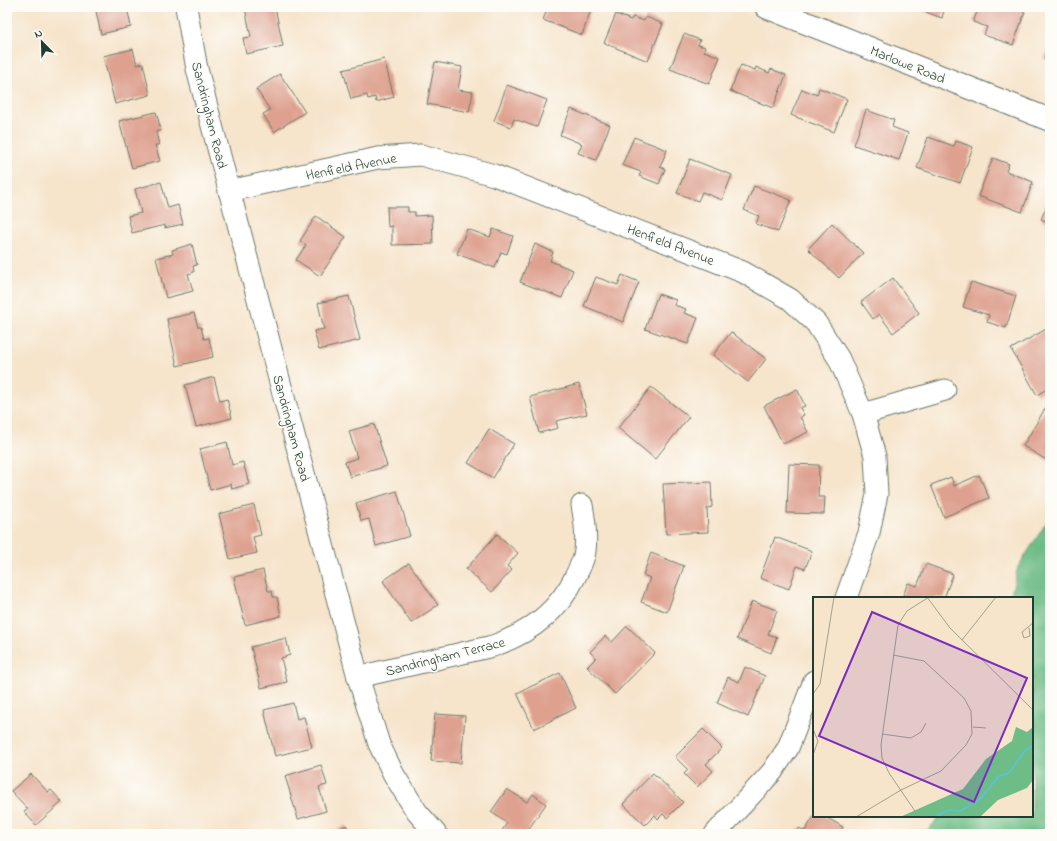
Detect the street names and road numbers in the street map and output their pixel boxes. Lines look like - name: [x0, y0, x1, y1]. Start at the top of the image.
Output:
- street label: Marlowe Road: [867, 41, 948, 90]
- street label: Sandringham Road: [184, 60, 232, 172]
- street label: Henfield Avenue: [304, 148, 399, 187]
- street label: Henfield Avenue: [624, 219, 718, 272]
- street label: Sandringham Road: [265, 373, 315, 485]
- street label: Sandringham Terrace: [383, 632, 508, 683]

